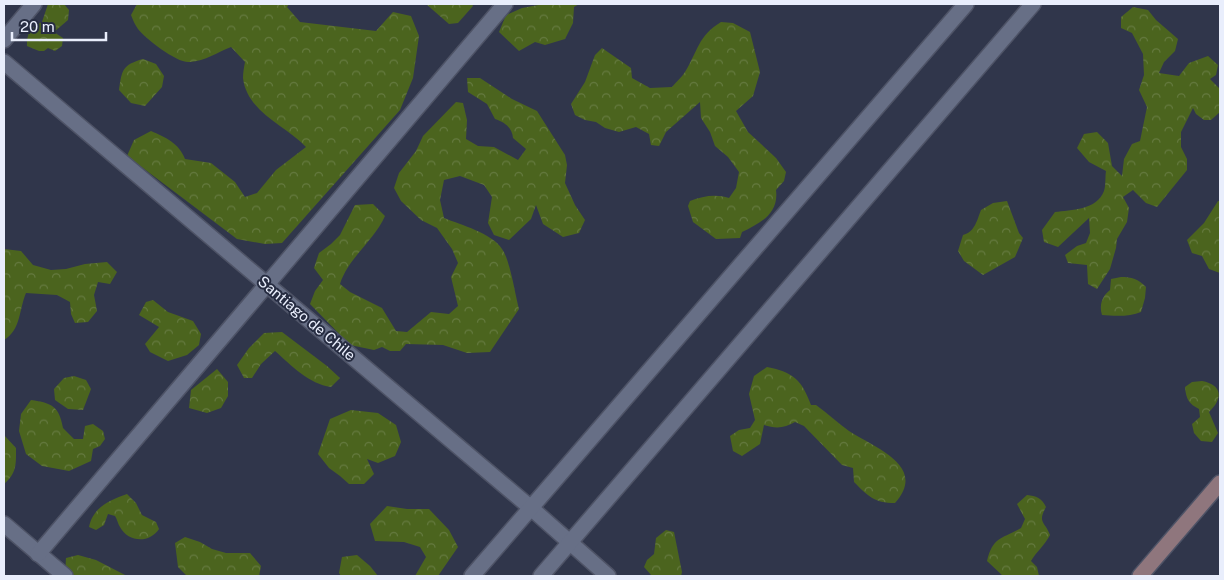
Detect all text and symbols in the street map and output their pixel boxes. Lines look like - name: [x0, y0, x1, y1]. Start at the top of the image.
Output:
- scale bar: [12, 10, 106, 42]
- text: 20 m: [20, 18, 55, 35]
- street label: Santiago de Chile: [255, 272, 359, 364]

